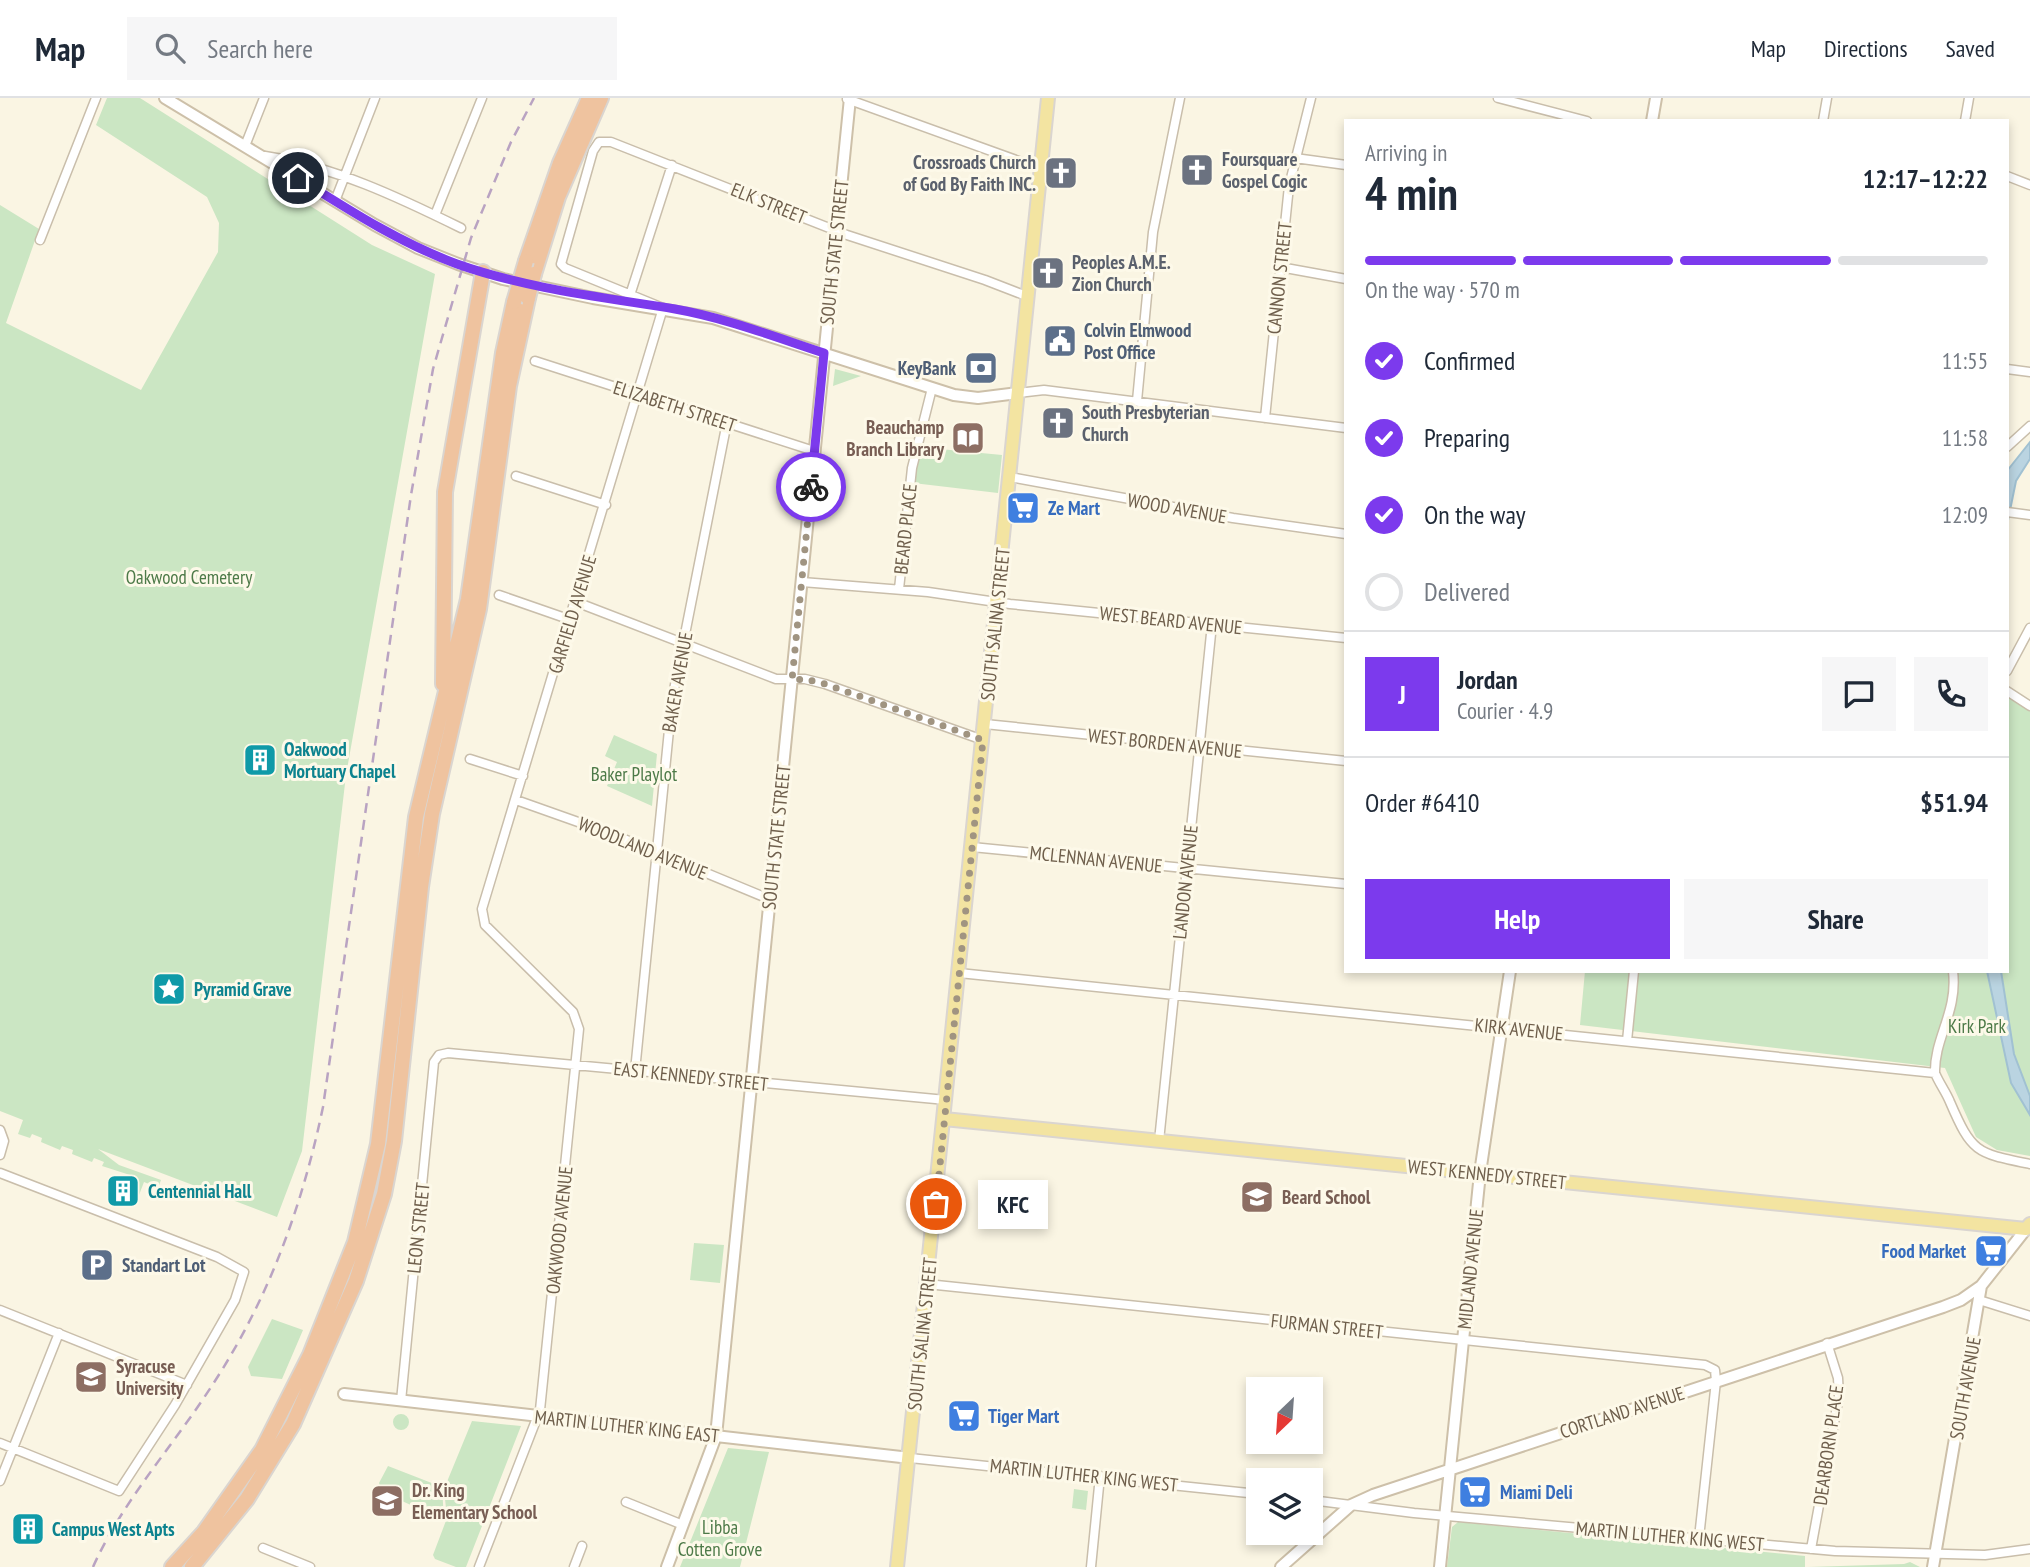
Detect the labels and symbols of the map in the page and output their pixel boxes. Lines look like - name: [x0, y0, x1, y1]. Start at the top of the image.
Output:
- place label: Foursquare Gospel Cogic: [1222, 147, 1308, 193]
- pin: [268, 148, 328, 208]
- place label: Crossroads Church of God By Faith INC.: [903, 150, 1036, 196]
- church icon: Foursquare Gospel Cogic: [1178, 151, 1216, 189]
- church icon: Crossroads Church of God By Faith INC.: [1042, 154, 1080, 192]
- street label: ELK STREET: [728, 177, 811, 229]
- street label: SOUTH STATE STREET: [814, 178, 854, 326]
- street label: CANNON STREET: [1261, 220, 1297, 335]
- place label: Peoples A.M.E. Zion Church: [1072, 250, 1171, 296]
- church icon: Peoples A.M.E. Zion Church: [1029, 254, 1067, 292]
- place label: Colvin Elmwood Post Office: [1084, 318, 1191, 364]
- public building icon: Colvin Elmwood Post Office: [1041, 322, 1079, 360]
- bank icon: KeyBank: [962, 349, 1000, 387]
- place label: KeyBank: [898, 356, 956, 380]
- street label: ELIZABETH STREET: [610, 375, 740, 437]
- place label: South Presbyterian Church: [1082, 400, 1210, 446]
- church icon: South Presbyterian Church: [1039, 404, 1077, 442]
- place label: Beauchamp Branch Library: [846, 415, 944, 461]
- library icon: Beauchamp Branch Library: [949, 419, 987, 457]
- courier: [776, 452, 846, 522]
- street label: BEARD PLACE: [888, 482, 922, 576]
- street label: WOOD AVENUE: [1126, 487, 1228, 529]
- supermarket icon: Ze Mart: [1004, 489, 1042, 527]
- place label: Ze Mart: [1048, 496, 1100, 520]
- street label: SOUTH SALINA STREET: [975, 546, 1015, 702]
- street label: GARFIELD AVENUE: [543, 552, 601, 676]
- park label: Oakwood Cemetery: [126, 565, 253, 589]
- street label: WEST BEARD AVENUE: [1099, 601, 1243, 639]
- street label: BAKER AVENUE: [656, 630, 698, 734]
- street label: WEST BORDEN AVENUE: [1087, 723, 1243, 763]
- place label: Oakwood Mortuary Chapel: [284, 737, 396, 783]
- building icon: Oakwood Mortuary Chapel: [241, 741, 279, 779]
- park label: Baker Playlot: [591, 762, 678, 786]
- street label: SOUTH STATE STREET: [756, 763, 796, 911]
- street label: WOODLAND AVENUE: [575, 811, 711, 885]
- street label: LANDON AVENUE: [1167, 824, 1203, 940]
- street label: MCLENNAN AVENUE: [1028, 840, 1164, 878]
- place icon: Pyramid Grave: [150, 970, 188, 1008]
- place label: Pyramid Grave: [194, 977, 292, 1001]
- street label: KIRK AVENUE: [1474, 1012, 1564, 1046]
- park label: Kirk Park: [1948, 1014, 2007, 1038]
- street label: EAST KENNEDY STREET: [612, 1056, 770, 1096]
- street label: WEST KENNEDY STREET: [1407, 1154, 1568, 1194]
- street label: OAKWOOD AVENUE: [540, 1165, 578, 1295]
- building icon: Centennial Hall: [104, 1172, 142, 1210]
- pin: [906, 1174, 966, 1234]
- school or university icon: Beard School: [1238, 1178, 1276, 1216]
- place label: Centennial Hall: [148, 1179, 252, 1203]
- callout: KFC: [978, 1180, 1048, 1228]
- street label: LEON STREET: [401, 1181, 435, 1275]
- place label: Beard School: [1282, 1185, 1371, 1209]
- street label: MIDLAND AVENUE: [1452, 1208, 1488, 1330]
- supermarket icon: Food Market: [1972, 1232, 2010, 1270]
- place label: Food Market: [1881, 1239, 1966, 1263]
- parking icon: Standart Lot: [78, 1246, 116, 1284]
- place label: Standart Lot: [122, 1253, 206, 1277]
- street label: SOUTH SALINA STREET: [902, 1256, 942, 1412]
- street label: FURMAN STREET: [1270, 1308, 1385, 1344]
- street label: SOUTH AVENUE: [1944, 1335, 1986, 1441]
- place label: Syracuse University: [116, 1354, 184, 1400]
- school or university icon: Syracuse University: [72, 1358, 110, 1396]
- north arrow: [1246, 1377, 1323, 1454]
- street label: CORTLAND AVENUE: [1557, 1381, 1687, 1443]
- street label: DEARBORN PLACE: [1808, 1383, 1848, 1507]
- supermarket icon: Tiger Mart: [945, 1397, 983, 1435]
- street label: MARTIN LUTHER KING EAST: [534, 1404, 721, 1448]
- place label: Tiger Mart: [988, 1404, 1060, 1428]
- street label: MARTIN LUTHER KING WEST: [989, 1453, 1180, 1497]
- supermarket icon: Miami Deli: [1456, 1473, 1494, 1511]
- place label: Dr. King Elementary School: [412, 1478, 537, 1524]
- place label: Miami Deli: [1500, 1480, 1573, 1504]
- school or university icon: Dr. King Elementary School: [368, 1482, 406, 1520]
- building icon: Campus West Apts: [9, 1510, 47, 1548]
- park label: Libba Cotten Grove: [678, 1515, 762, 1561]
- street label: MARTIN LUTHER KING WEST: [1575, 1516, 1766, 1556]
- place label: Campus West Apts: [52, 1517, 175, 1541]

